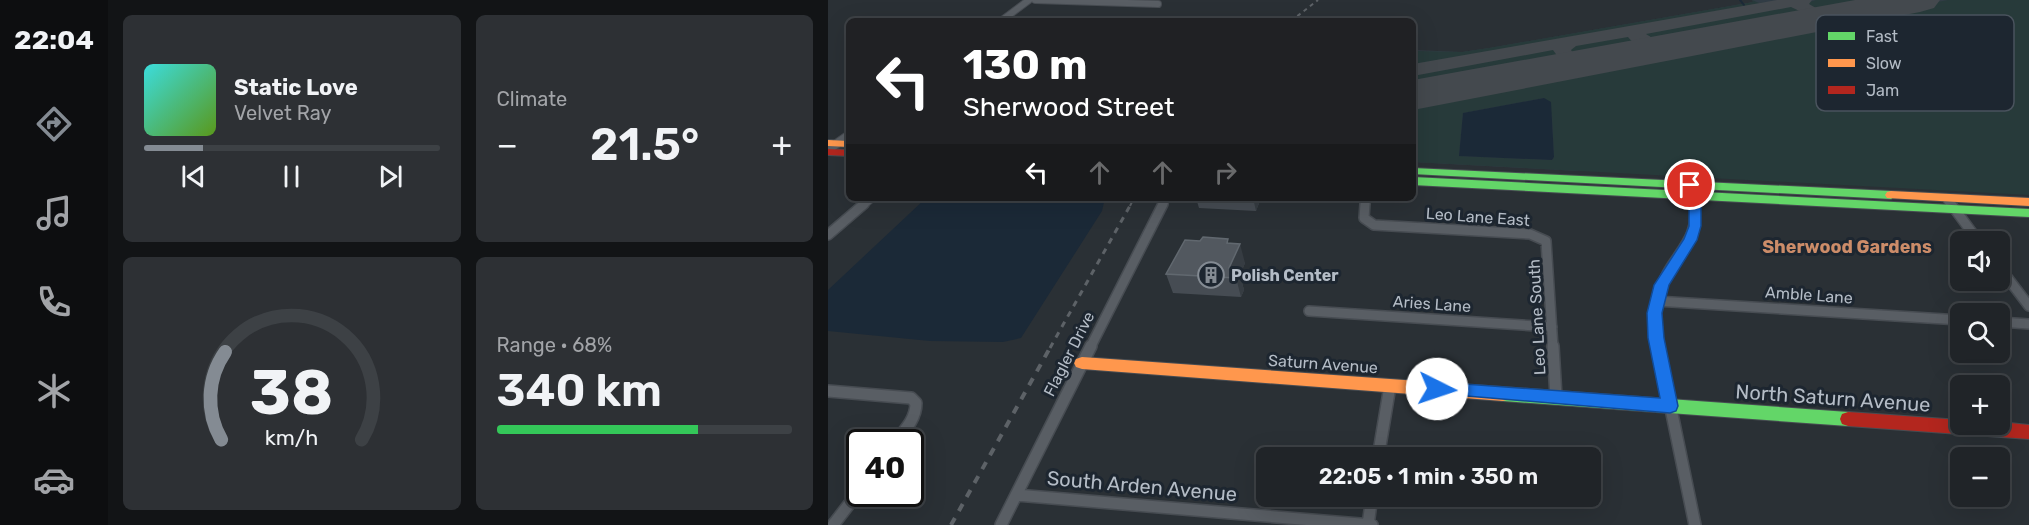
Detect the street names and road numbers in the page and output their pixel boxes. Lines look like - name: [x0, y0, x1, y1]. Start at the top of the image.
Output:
- street label: Leo Lane East: [1425, 204, 1531, 230]
- street label: Leo Lane South: [1524, 259, 1550, 375]
- street label: Amble Lane: [1765, 282, 1853, 308]
- street label: Aries Lane: [1392, 292, 1472, 316]
- street label: Flagler Drive: [1040, 308, 1099, 400]
- street label: Saturn Avenue: [1268, 351, 1379, 377]
- street label: North Saturn Avenue: [1735, 379, 1931, 417]
- street label: South Arden Avenue: [1046, 466, 1238, 506]

